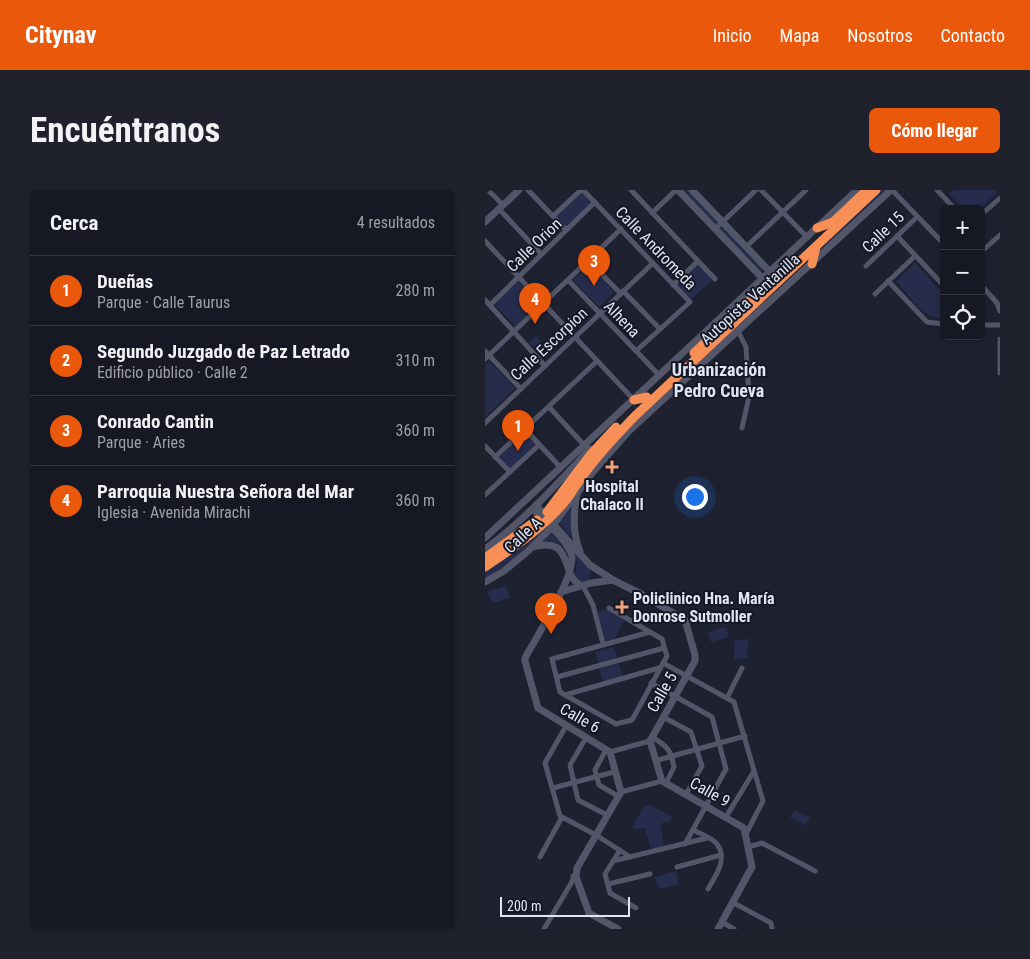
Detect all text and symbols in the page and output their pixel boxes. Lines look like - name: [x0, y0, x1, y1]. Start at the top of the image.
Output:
- text: Citynav: [25, 21, 96, 49]
- text: Inicio: [713, 25, 752, 46]
- text: Mapa: [780, 25, 819, 46]
- text: Nosotros: [847, 25, 913, 46]
- text: Contacto: [941, 25, 1005, 46]
- button: Cómo llegar: [869, 108, 1000, 153]
- text: Encuéntranos: [30, 110, 221, 151]
- street label: Calle Andromeda: [612, 203, 700, 293]
- map controls: [940, 205, 985, 340]
- button: +: [940, 205, 985, 250]
- street label: Calle 15: [858, 207, 908, 257]
- text: Cerca: [50, 211, 98, 235]
- text: 4 resultados: [357, 213, 435, 232]
- street label: Calle Orion: [503, 214, 565, 276]
- pin: 3: [578, 245, 610, 286]
- street label: Autopista Ventanilla: [696, 249, 804, 349]
- button: −: [940, 250, 985, 295]
- text: Dueñas: [97, 270, 153, 293]
- text: 1: [62, 281, 70, 300]
- text: 280 m: [396, 281, 435, 300]
- pin: 4: [519, 283, 551, 324]
- text: Parque · Calle Taurus: [97, 293, 230, 312]
- button: locate: [940, 295, 985, 340]
- street label: Alhena: [600, 297, 644, 341]
- street label: Calle Escorpion: [507, 304, 591, 384]
- text: Segundo Juzgado de Paz Letrado: [97, 340, 350, 363]
- text: 2: [62, 351, 70, 370]
- text: 310 m: [396, 351, 435, 370]
- district label: Urbanización Pedro Cueva: [672, 359, 766, 401]
- text: Edificio público · Calle 2: [97, 363, 248, 382]
- text: Conrado Cantin: [97, 410, 214, 433]
- pin: 1: [502, 410, 534, 451]
- text: 3: [62, 421, 70, 440]
- text: 360 m: [396, 421, 435, 440]
- text: Parque · Aries: [97, 433, 185, 452]
- marker: Hospital Chalaco II: [605, 460, 619, 474]
- place label: Hospital Chalaco II: [580, 477, 644, 514]
- text: Parroquia Nuestra Señora del Mar: [97, 480, 354, 503]
- your location: [682, 484, 708, 510]
- text: 4: [62, 491, 70, 510]
- text: 360 m: [396, 491, 435, 510]
- text: Iglesia · Avenida Mirachi: [97, 503, 250, 522]
- street label: Calle A: [500, 513, 546, 557]
- place label: Policlinico Hna. María Donrose Sutmoller: [633, 589, 775, 626]
- pin: 2: [535, 593, 567, 634]
- marker: Policlinico Hna. María Donrose Sutmoller: [615, 600, 629, 614]
- street label: Calle 5: [643, 668, 681, 715]
- street label: Calle 6: [557, 699, 604, 737]
- street label: Calle 9: [687, 773, 733, 811]
- scale bar: [500, 894, 630, 917]
- text: 200 m: [507, 898, 542, 914]

